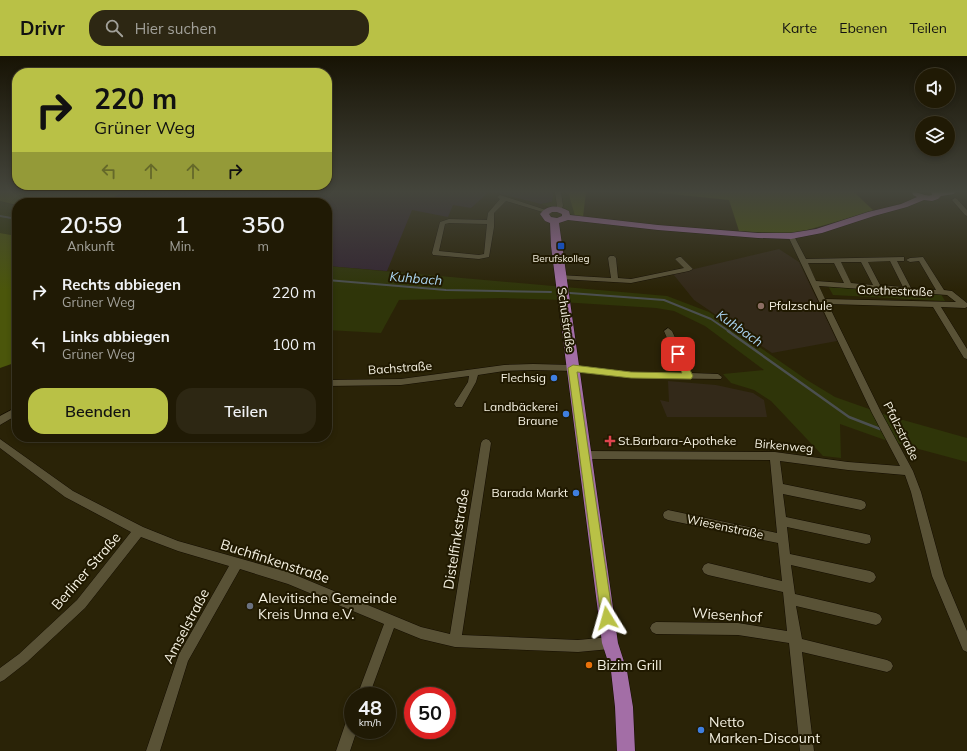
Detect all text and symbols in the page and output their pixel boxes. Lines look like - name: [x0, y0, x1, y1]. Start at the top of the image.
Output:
- search box: [89, 10, 369, 46]
- text: Drivr: [20, 16, 65, 40]
- icon: search: [103, 17, 125, 39]
- text: Hier suchen: [135, 19, 217, 38]
- text: Karte: [782, 19, 817, 37]
- text: Ebenen: [839, 19, 888, 37]
- text: Teilen: [910, 19, 947, 37]
- map controls: [915, 68, 955, 156]
- button: sound: [915, 68, 955, 108]
- text: 220 m: [94, 81, 177, 116]
- icon: right: [28, 84, 80, 136]
- text: Grüner Weg: [94, 116, 195, 139]
- button: layers: [915, 116, 955, 156]
- icon: left: [98, 160, 120, 182]
- icon: ahead: [140, 160, 162, 182]
- icon: ahead: [182, 160, 204, 182]
- icon: right: [224, 160, 246, 182]
- text: 20:59: [59, 209, 122, 239]
- text: 1: [175, 209, 189, 239]
- text: 350: [242, 209, 285, 239]
- text: Ankunft: [67, 238, 115, 254]
- text: Min.: [170, 238, 194, 254]
- text: m: [258, 238, 269, 254]
- marker: Berufskolleg: [556, 241, 566, 251]
- place label: Berufskolleg: [533, 252, 589, 265]
- water label: Kuhbach: [389, 268, 443, 288]
- text: Rechts abbiegen: [62, 275, 181, 294]
- icon: right: [28, 281, 50, 303]
- street label: Goethestraße: [857, 282, 933, 299]
- text: 220 m: [272, 283, 316, 302]
- street label: Schulstraße: [554, 286, 579, 354]
- text: Grüner Weg: [62, 294, 135, 310]
- place label: Pfalzschule: [769, 298, 832, 313]
- marker: Pfalzschule: [756, 301, 766, 311]
- water label: Kuhbach: [714, 306, 766, 350]
- text: Links abbiegen: [62, 327, 170, 346]
- icon: left: [28, 333, 50, 355]
- text: 100 m: [272, 335, 316, 354]
- pin: [661, 337, 695, 371]
- icon: arrive: [667, 343, 689, 365]
- text: Grüner Weg: [62, 346, 135, 362]
- street label: Bachstraße: [367, 358, 432, 377]
- place label: Flechsig: [501, 370, 546, 385]
- marker: Flechsig: [549, 373, 559, 383]
- button: Beenden: [28, 388, 168, 434]
- button: Teilen: [176, 388, 316, 434]
- place label: Landbäckerei Braune: [483, 399, 558, 428]
- street label: Pfalzstraße: [880, 399, 923, 463]
- marker: Landbäckerei Braune: [561, 409, 571, 419]
- place label: St.Barbara-Apotheke: [618, 433, 736, 448]
- street label: Birkenweg: [754, 435, 814, 456]
- marker: St.Barbara-Apotheke: [605, 436, 615, 446]
- place label: Barada Markt: [492, 485, 568, 500]
- street label: Distelfinkstraße: [439, 487, 473, 591]
- marker: Barada Markt: [571, 488, 581, 498]
- street label: Wiesenstraße: [685, 511, 765, 542]
- street label: Berliner Straße: [47, 529, 125, 613]
- street label: Buchfinkenstraße: [218, 535, 332, 587]
- street label: Amselstraße: [159, 586, 213, 666]
- place label: Alevitische Gemeinde Kreis Unna e.V.: [258, 589, 397, 623]
- position arrow: [586, 597, 628, 639]
- marker: Alevitische Gemeinde Kreis Unna e.V.: [245, 601, 255, 611]
- street label: Wiesenhof: [691, 604, 763, 626]
- place label: Bizim Grill: [597, 656, 662, 674]
- marker: Bizim Grill: [584, 660, 594, 670]
- speed limit sign: 50: [404, 687, 456, 739]
- text: 48: [358, 695, 382, 720]
- place label: Netto Marken-Discount: [709, 713, 820, 747]
- text: km/h: [359, 716, 381, 729]
- marker: Netto Marken-Discount: [696, 725, 706, 735]

